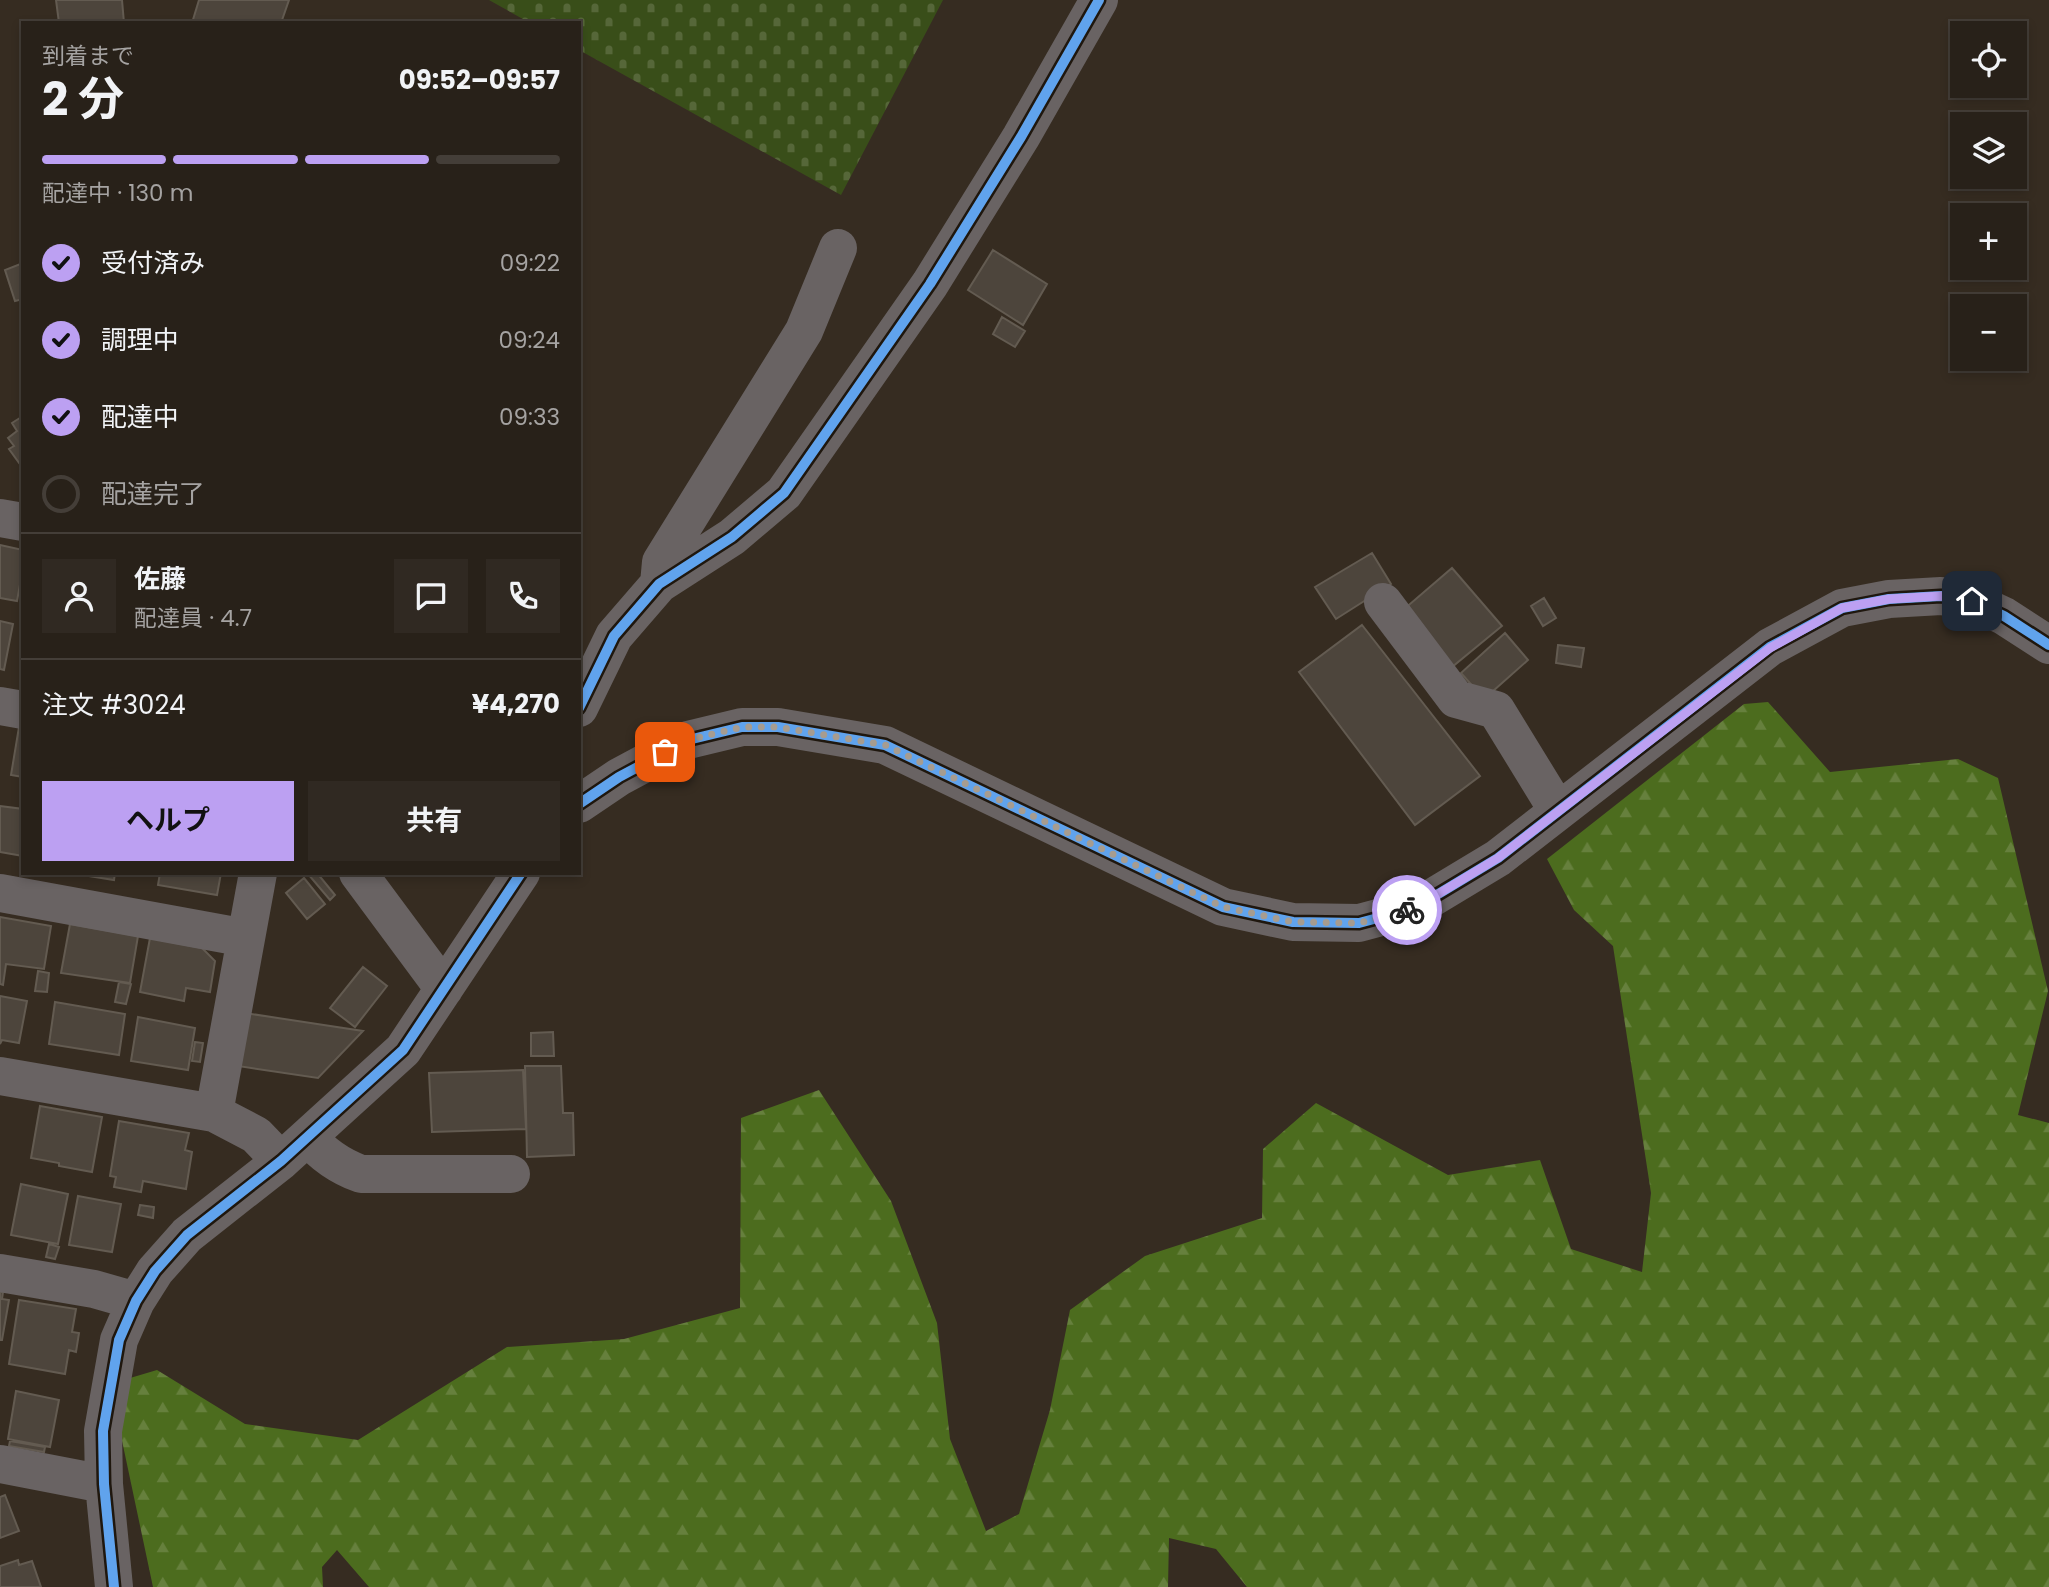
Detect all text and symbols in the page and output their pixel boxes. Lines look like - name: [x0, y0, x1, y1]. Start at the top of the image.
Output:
- map controls: [1950, 21, 2027, 371]
- button: locate: [1950, 21, 2027, 98]
- text: 到着まで: [42, 40, 134, 72]
- text: 09:52–09:57: [399, 62, 560, 98]
- text: 2 分: [42, 67, 124, 131]
- button: layers: [1950, 112, 2027, 189]
- text: 配達中 · 130 m: [42, 177, 193, 209]
- button: +: [1950, 203, 2027, 280]
- icon: check: [42, 244, 80, 282]
- text: 受付済み: [101, 245, 205, 281]
- text: 09:22: [500, 247, 560, 279]
- button: −: [1950, 294, 2027, 371]
- icon: check: [42, 321, 80, 359]
- text: 調理中: [101, 322, 179, 358]
- text: 09:24: [498, 324, 560, 356]
- icon: check: [42, 398, 80, 436]
- text: 配達中: [101, 399, 179, 435]
- text: 09:33: [499, 401, 560, 433]
- text: 配達完了: [101, 476, 205, 512]
- button: person: [42, 559, 116, 633]
- button: chat: [394, 559, 468, 633]
- button: phone: [486, 559, 560, 633]
- text: 佐藤: [134, 561, 186, 597]
- pin: [1942, 571, 2002, 631]
- icon: home: [1953, 582, 1991, 620]
- text: 配達員 · 4.7: [134, 602, 252, 634]
- text: ¥4,270: [472, 686, 560, 722]
- text: 注文 #3024: [42, 687, 186, 723]
- pin: [635, 722, 695, 782]
- icon: bag: [646, 733, 684, 771]
- button: ヘルプ: [42, 781, 294, 861]
- button: 共有: [308, 781, 560, 861]
- courier: [1372, 875, 1442, 945]
- icon: bike: [1388, 891, 1426, 929]

